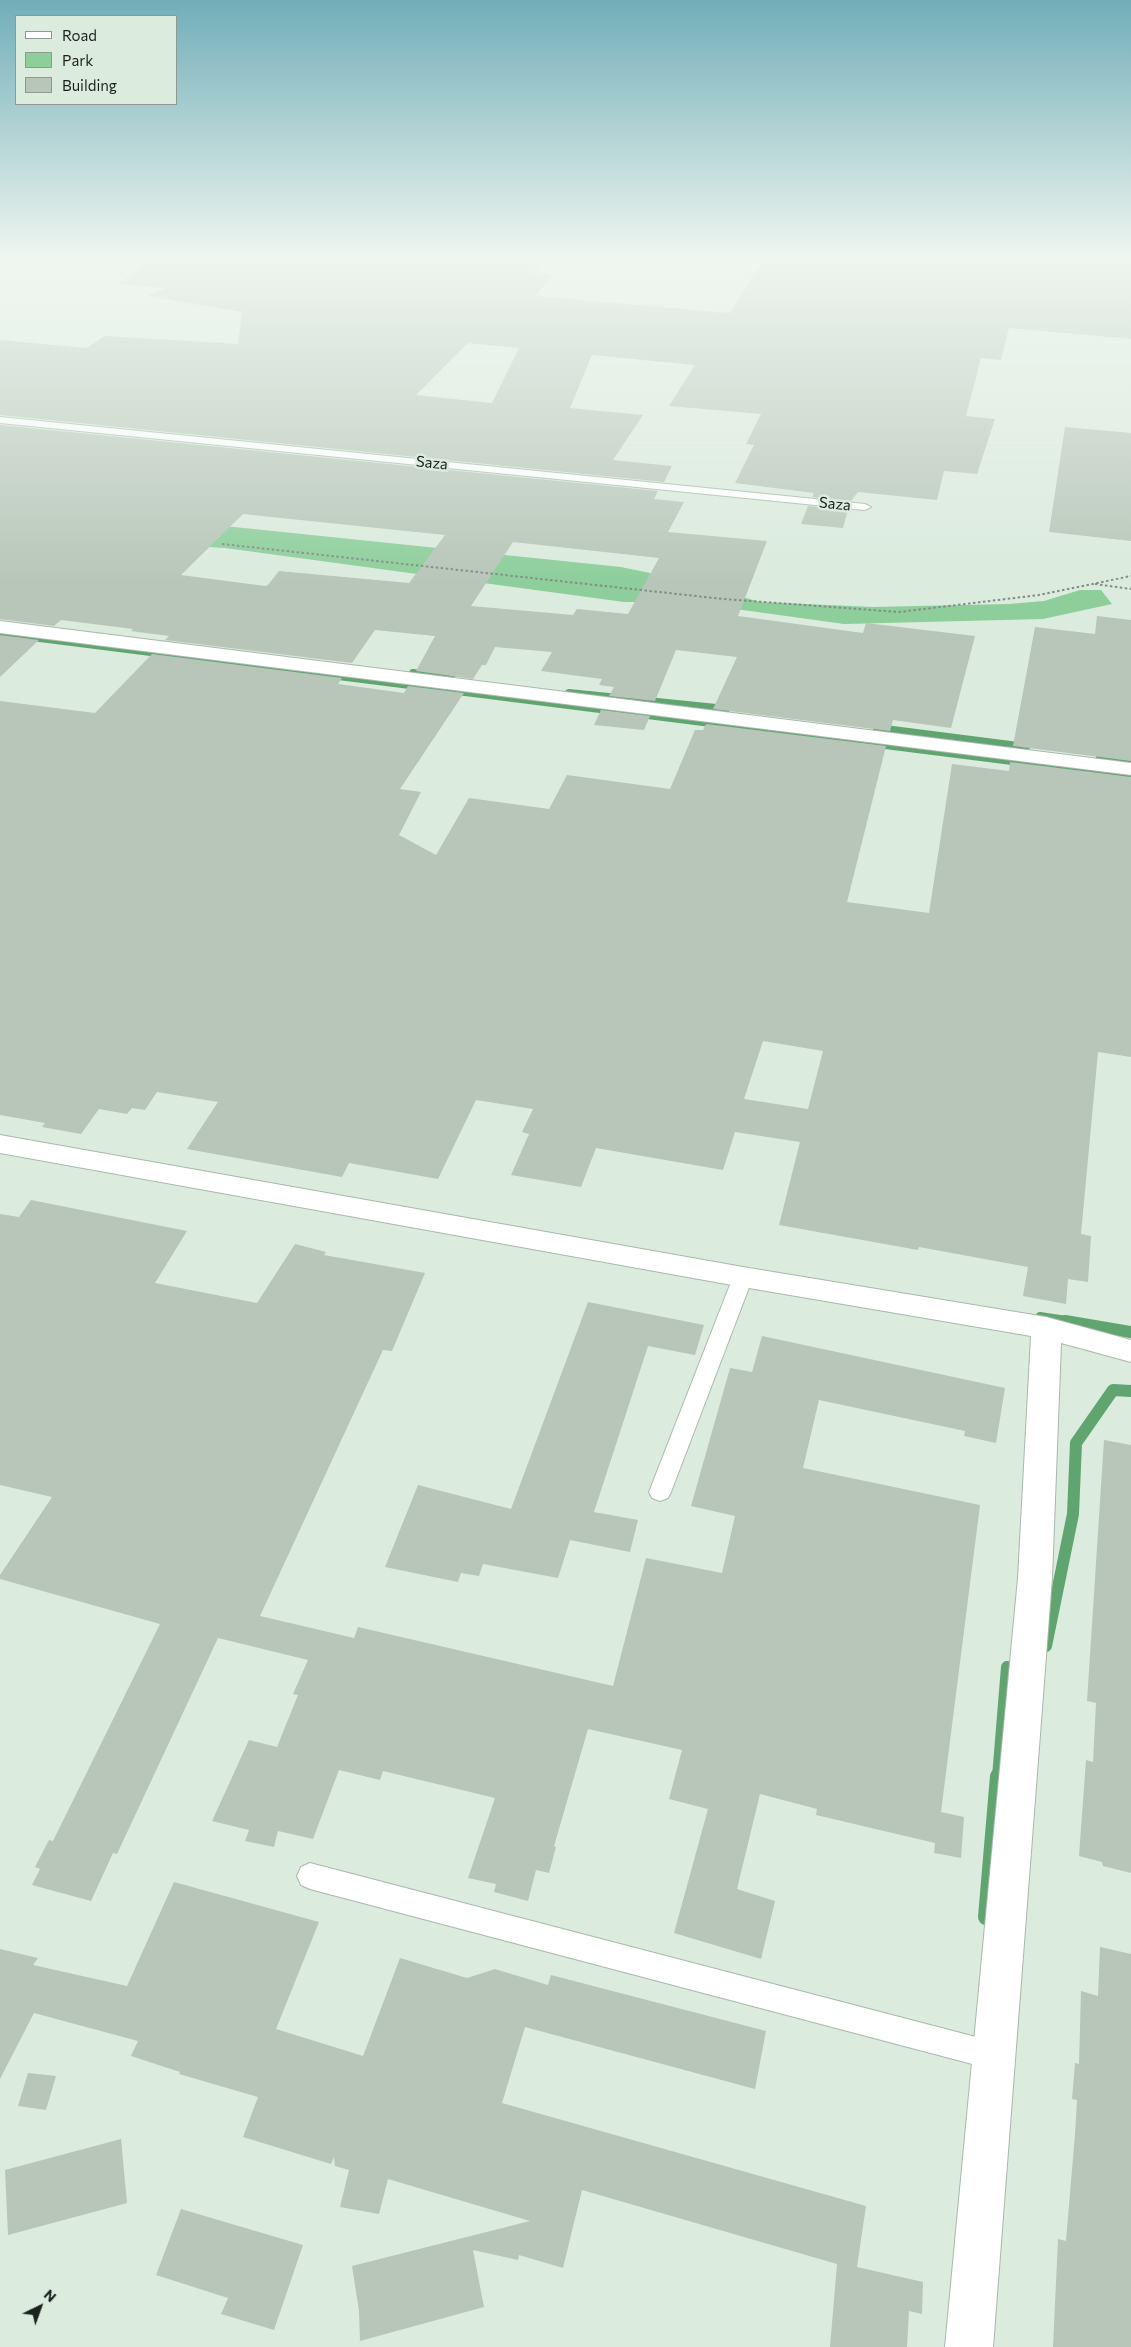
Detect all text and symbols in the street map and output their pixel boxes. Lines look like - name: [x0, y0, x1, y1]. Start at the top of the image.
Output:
- legend: [15, 15, 178, 105]
- text: Road: [62, 26, 97, 44]
- text: Park: [62, 51, 93, 69]
- text: Building: [62, 76, 117, 94]
- street label: Saza: [415, 452, 449, 474]
- street label: Saza: [818, 493, 852, 515]
- north arrow: [15, 2282, 65, 2332]
- text: N: [41, 2286, 60, 2305]

